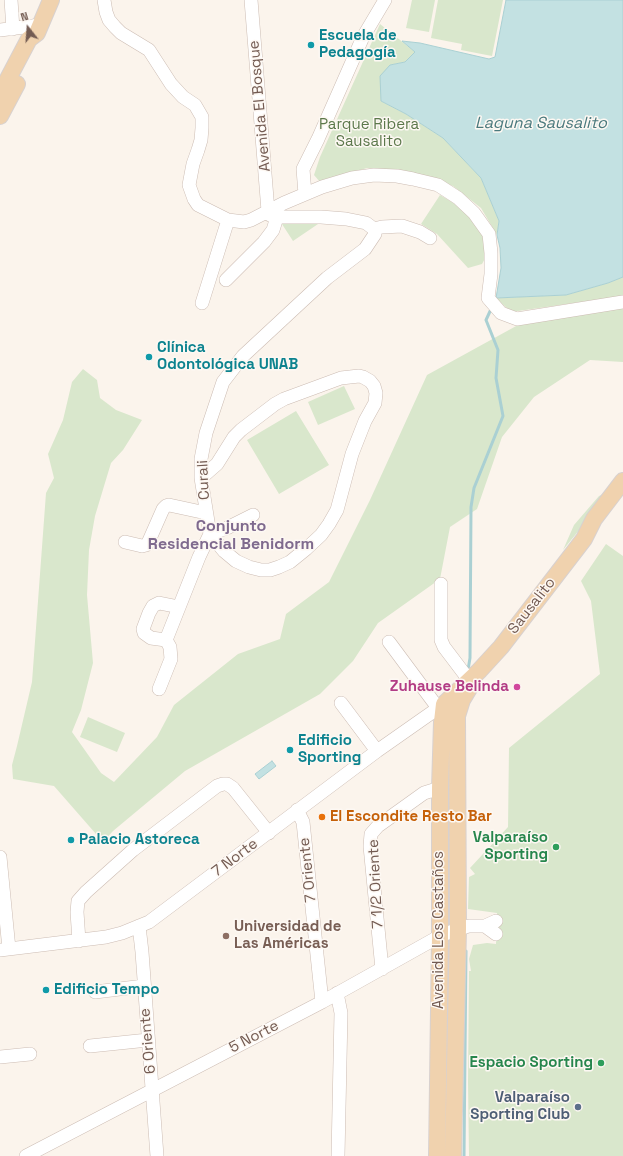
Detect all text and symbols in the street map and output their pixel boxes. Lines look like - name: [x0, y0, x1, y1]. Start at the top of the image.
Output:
- north arrow: [8, 8, 48, 48]
- text: N: [19, 9, 30, 24]
- place label: Escuela de Pedagogía: [319, 27, 397, 62]
- street label: Avenida El Bosque: [245, 40, 275, 172]
- marker: Escuela de Pedagogía: [306, 40, 316, 50]
- water label: Laguna Sausalito: [475, 114, 607, 134]
- park label: Parque Ribera Sausalito: [319, 116, 419, 151]
- place label: Clínica Odontológica UNAB: [157, 339, 298, 374]
- marker: Clínica Odontológica UNAB: [144, 352, 154, 362]
- street label: Curali: [194, 459, 214, 501]
- district label: Conjunto Residencial Benidorm: [148, 517, 314, 555]
- street label: Sausalito: [504, 574, 560, 638]
- place label: Zuhause Belinda: [390, 678, 509, 696]
- marker: Zuhause Belinda: [512, 682, 522, 692]
- place label: Edificio Sporting: [298, 732, 361, 767]
- marker: Edificio Sporting: [285, 745, 295, 755]
- place label: El Escondite Resto Bar: [330, 808, 492, 826]
- marker: El Escondite Resto Bar: [317, 812, 327, 822]
- place label: Valparaíso Sporting: [473, 829, 548, 864]
- place label: Palacio Astoreca: [79, 831, 200, 849]
- marker: Palacio Astoreca: [66, 835, 76, 845]
- street label: 7 Norte: [209, 835, 261, 881]
- street label: 7 Oriente: [296, 837, 320, 903]
- street label: 7 1/2 Oriente: [365, 839, 387, 929]
- marker: Valparaíso Sporting: [551, 842, 561, 852]
- street label: Avenida Los Castaños: [430, 851, 448, 1009]
- place label: Universidad de Las Américas: [234, 918, 341, 953]
- marker: Universidad de Las Américas: [221, 931, 231, 941]
- place label: Edificio Tempo: [54, 981, 159, 999]
- marker: Edificio Tempo: [41, 985, 51, 995]
- street label: 6 Oriente: [136, 1007, 160, 1075]
- street label: 5 Norte: [226, 1017, 282, 1057]
- place label: Espacio Sporting: [470, 1054, 593, 1072]
- marker: Espacio Sporting: [596, 1058, 606, 1068]
- place label: Valparaíso Sporting Club: [470, 1089, 570, 1124]
- marker: Valparaíso Sporting Club: [573, 1102, 583, 1112]

